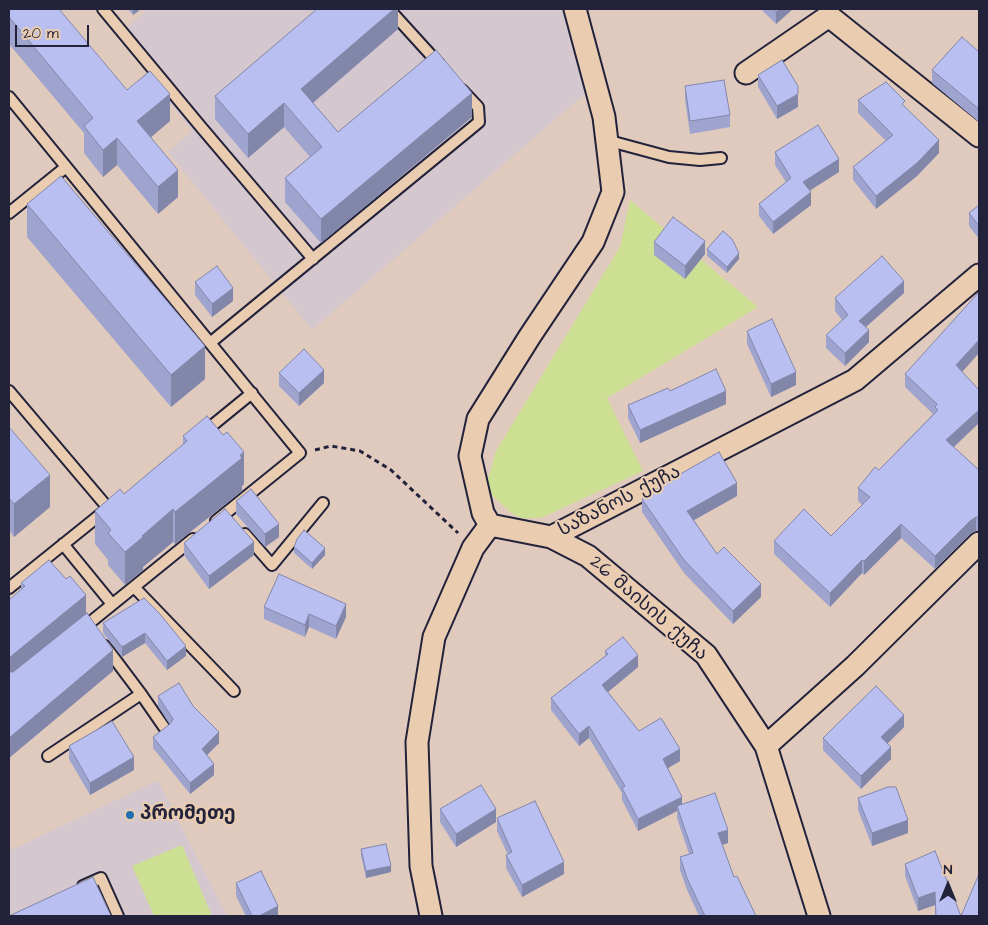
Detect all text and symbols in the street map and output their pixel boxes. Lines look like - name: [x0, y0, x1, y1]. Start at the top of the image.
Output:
- scale bar: [18, 15, 91, 47]
- text: 20 m: [23, 23, 59, 44]
- street label: საზანოს ქუჩა: [555, 461, 685, 543]
- street label: 26 მაისის ქუჩა: [584, 551, 712, 667]
- place label: პრომეთე: [140, 804, 236, 826]
- marker: პრომეთე: [124, 809, 136, 821]
- north arrow: [923, 860, 973, 910]
- text: N: [944, 860, 952, 880]

